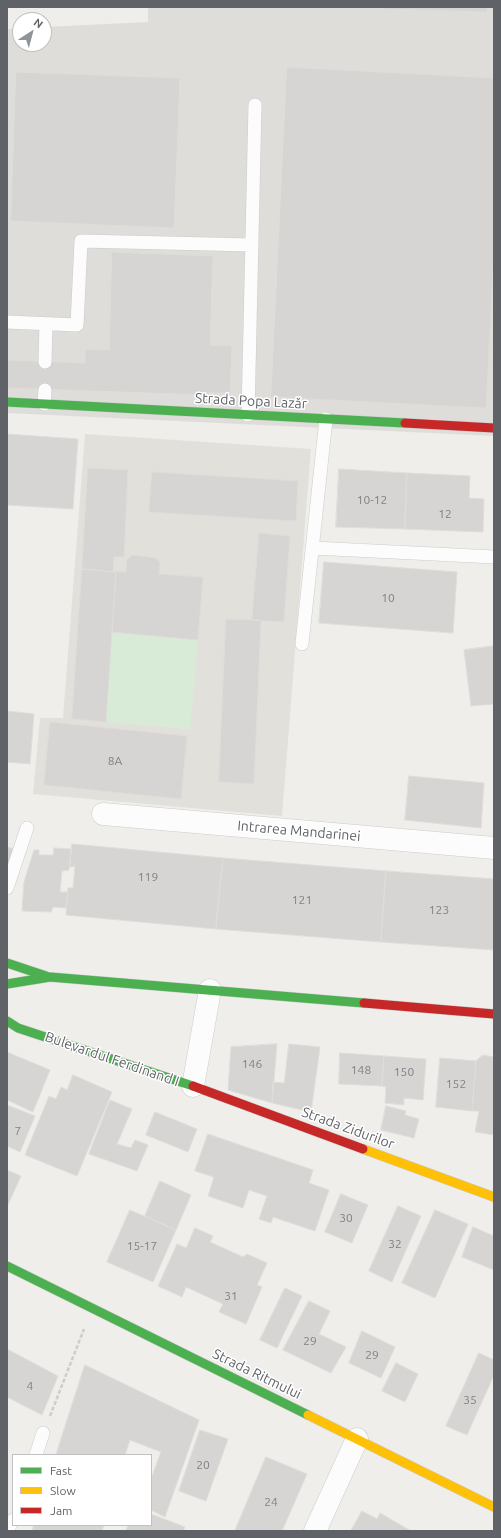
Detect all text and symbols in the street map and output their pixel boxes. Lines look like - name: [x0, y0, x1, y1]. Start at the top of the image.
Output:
- north arrow: [12, 12, 52, 52]
- text: N: [32, 16, 45, 30]
- street label: Strada Popa Lazăr: [195, 390, 307, 412]
- house number: 10-12: [357, 493, 387, 507]
- house number: 12: [438, 507, 452, 521]
- house number: 10: [381, 591, 395, 605]
- house number: 8A: [108, 754, 122, 768]
- street label: Intrarea Mandarinei: [237, 817, 361, 845]
- house number: 119: [138, 870, 158, 884]
- house number: 121: [292, 893, 312, 907]
- house number: 123: [429, 903, 449, 917]
- street label: Bulevardul Ferdinand I: [43, 1028, 181, 1090]
- house number: 146: [242, 1057, 262, 1071]
- house number: 148: [351, 1063, 371, 1077]
- house number: 150: [394, 1065, 414, 1079]
- house number: 152: [446, 1077, 466, 1091]
- street label: Strada Zidurilor: [299, 1103, 397, 1153]
- house number: 7: [15, 1124, 21, 1138]
- house number: 30: [339, 1211, 353, 1225]
- house number: 32: [388, 1237, 402, 1251]
- house number: 15-17: [127, 1239, 157, 1253]
- house number: 31: [224, 1289, 238, 1303]
- house number: 29: [303, 1334, 317, 1348]
- street label: Strada Ritmului: [210, 1345, 304, 1403]
- house number: 29: [365, 1348, 379, 1362]
- house number: 4: [27, 1379, 33, 1393]
- house number: 35: [463, 1393, 477, 1407]
- legend: [12, 1454, 152, 1526]
- house number: 20: [196, 1458, 210, 1472]
- text: Fast: [50, 1464, 72, 1477]
- text: Slow: [50, 1484, 76, 1497]
- house number: 24: [264, 1495, 278, 1509]
- text: Jam: [50, 1504, 72, 1517]

